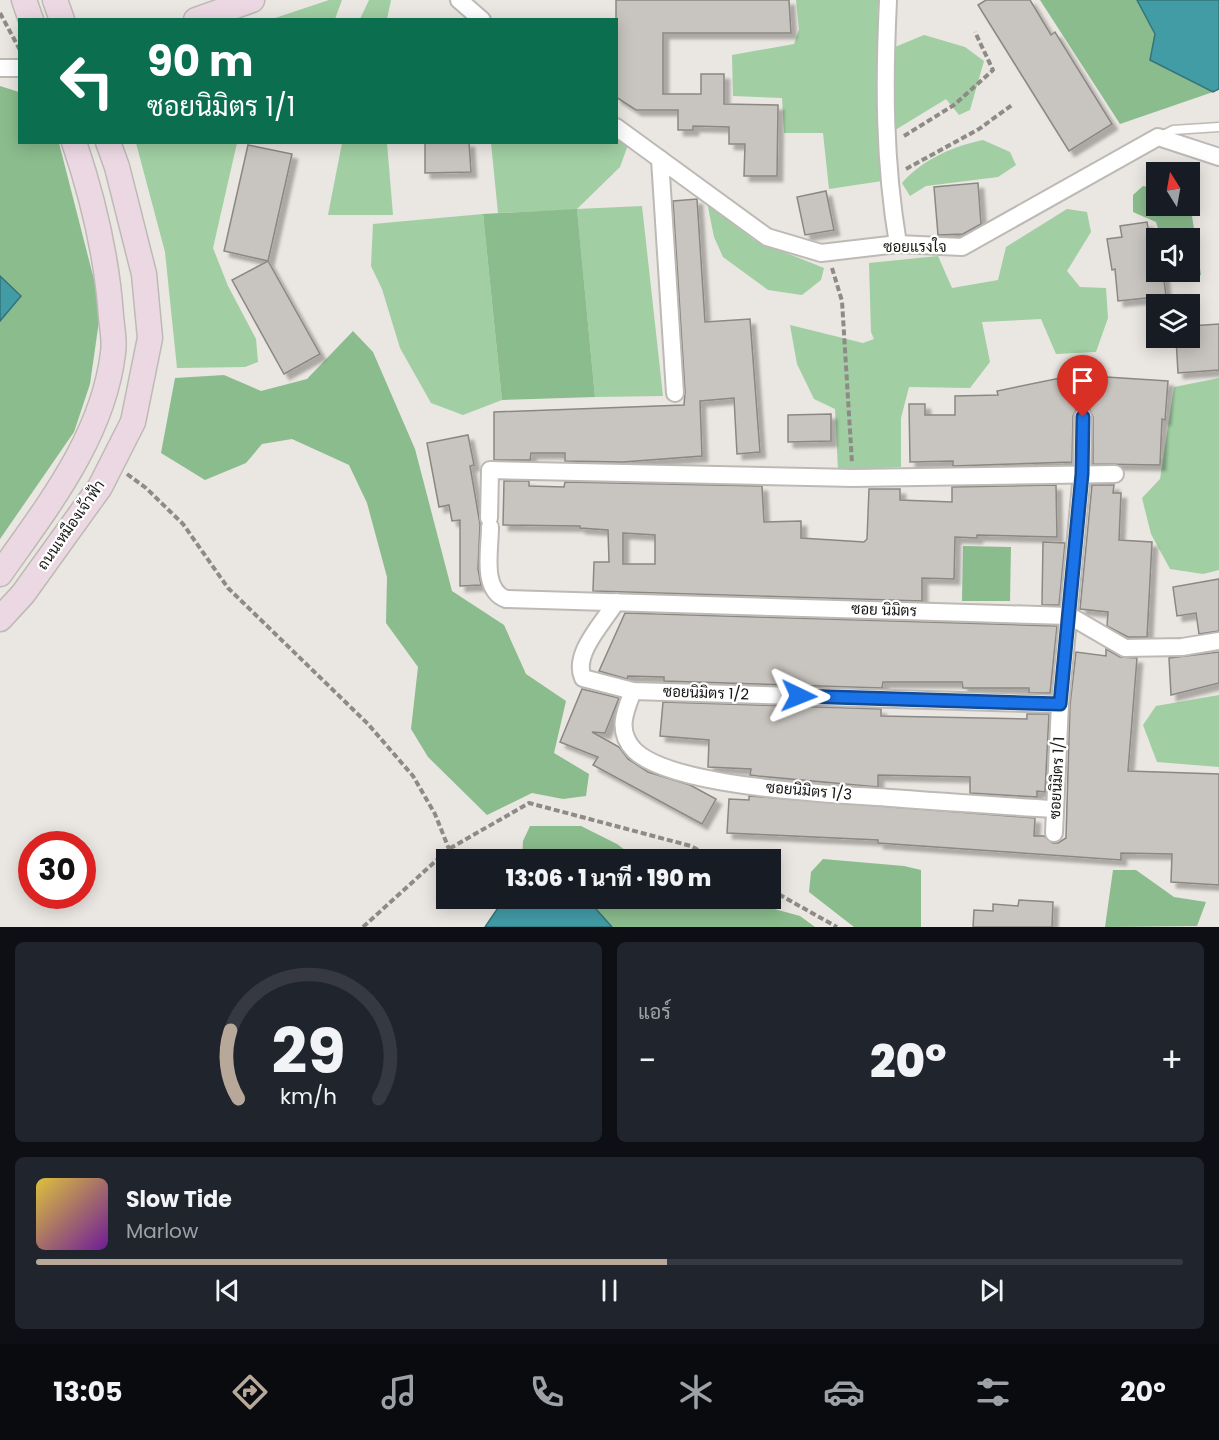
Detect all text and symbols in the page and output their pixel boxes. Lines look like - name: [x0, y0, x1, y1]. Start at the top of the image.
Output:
- text: 90 m: [147, 32, 254, 91]
- icon: left: [48, 42, 126, 120]
- text: ซอยนิมิตร 1/1: [147, 88, 296, 125]
- north arrow: [1146, 162, 1200, 216]
- map controls: [1146, 162, 1200, 348]
- button: sound: [1146, 228, 1200, 282]
- street label: ซอยแรงใจ: [883, 236, 947, 257]
- button: layers: [1146, 294, 1200, 348]
- pin: [1057, 355, 1108, 417]
- icon: arrive: [1066, 364, 1099, 397]
- street label: ถนนเหมืองเจ้าฟ้า: [32, 476, 109, 574]
- street label: ซอย นิมิตร: [851, 598, 917, 621]
- position arrow: [767, 664, 831, 728]
- street label: ซอยนิมิตร 1/2: [663, 681, 750, 705]
- street label: ซอยนิมิตร 1/1: [1044, 736, 1069, 820]
- street label: ซอยนิมิตร 1/3: [765, 776, 853, 805]
- speed limit sign: 30: [18, 831, 96, 909]
- text: 13:06 · 1 นาที · 190 m: [506, 863, 711, 894]
- text: แอร์: [638, 998, 671, 1026]
- text: 29: [271, 1007, 345, 1095]
- text: 20°: [870, 1030, 947, 1093]
- text: −: [638, 1037, 656, 1084]
- text: +: [1160, 1037, 1183, 1084]
- text: km/h: [280, 1081, 337, 1112]
- text: Slow Tide: [126, 1184, 232, 1215]
- text: Marlow: [126, 1217, 198, 1245]
- icon: previous: [211, 1274, 244, 1307]
- icon: pause: [593, 1274, 626, 1307]
- icon: next: [975, 1274, 1008, 1307]
- icon: directions: [229, 1371, 271, 1413]
- icon: music: [378, 1371, 420, 1413]
- icon: phone: [526, 1371, 568, 1413]
- icon: climate: [675, 1371, 717, 1413]
- icon: car: [823, 1371, 865, 1413]
- icon: filters: [972, 1371, 1014, 1413]
- text: 13:05: [53, 1373, 123, 1410]
- text: 20°: [1120, 1373, 1166, 1410]

